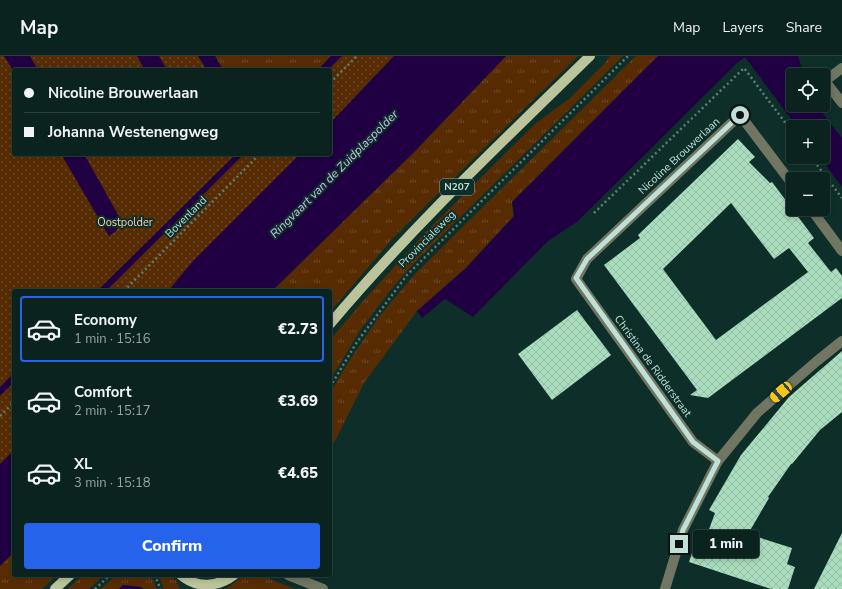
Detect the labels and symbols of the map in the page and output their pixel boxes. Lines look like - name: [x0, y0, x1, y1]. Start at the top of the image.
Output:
- water label: Ringvaart van de Zuidplaspolder: [266, 106, 402, 242]
- route start: [731, 106, 749, 124]
- street label: Nicoline Brouwerlaan: [635, 114, 723, 198]
- road number: N207: [440, 179, 474, 195]
- street label: Bovenland: [162, 193, 210, 241]
- street label: Provincialeweg: [395, 207, 459, 271]
- park label: Oostpolder: [97, 215, 153, 230]
- street label: Christina de Ridderstraat: [611, 312, 695, 420]
- car: [768, 380, 794, 404]
- callout: 1 min: [693, 530, 759, 558]
- route end: [670, 535, 688, 553]

